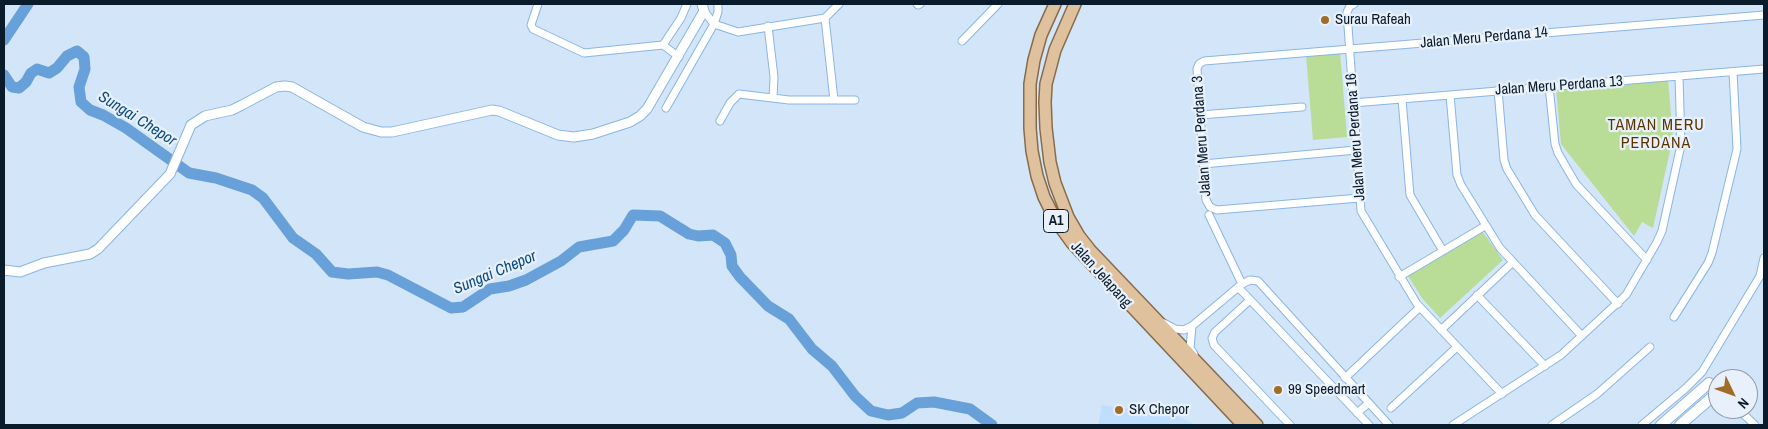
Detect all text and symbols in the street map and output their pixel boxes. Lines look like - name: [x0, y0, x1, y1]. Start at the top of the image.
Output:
- place label: Surau Rafeah: [1335, 11, 1411, 29]
- marker: Surau Rafeah: [1319, 14, 1331, 26]
- street label: Jalan Meru Perdana 14: [1420, 23, 1548, 53]
- street label: Jalan Meru Perdana 16: [1343, 73, 1369, 201]
- street label: Jalan Meru Perdana 13: [1495, 73, 1623, 99]
- street label: Jalan Meru Perdana 3: [1189, 75, 1215, 197]
- water label: Sungai Chepor: [94, 87, 180, 151]
- district label: TAMAN MERU PERDANA: [1606, 116, 1706, 154]
- road number: A1: [1044, 210, 1068, 232]
- street label: Jalan Jelapang: [1067, 238, 1135, 312]
- water label: Sungai Chepor: [451, 247, 539, 299]
- north arrow: [1708, 369, 1758, 419]
- place label: 99 Speedmart: [1288, 381, 1365, 399]
- marker: 99 Speedmart: [1272, 384, 1284, 396]
- text: N: [1734, 394, 1753, 412]
- place label: SK Chepor: [1129, 401, 1189, 419]
- marker: SK Chepor: [1113, 404, 1125, 416]

